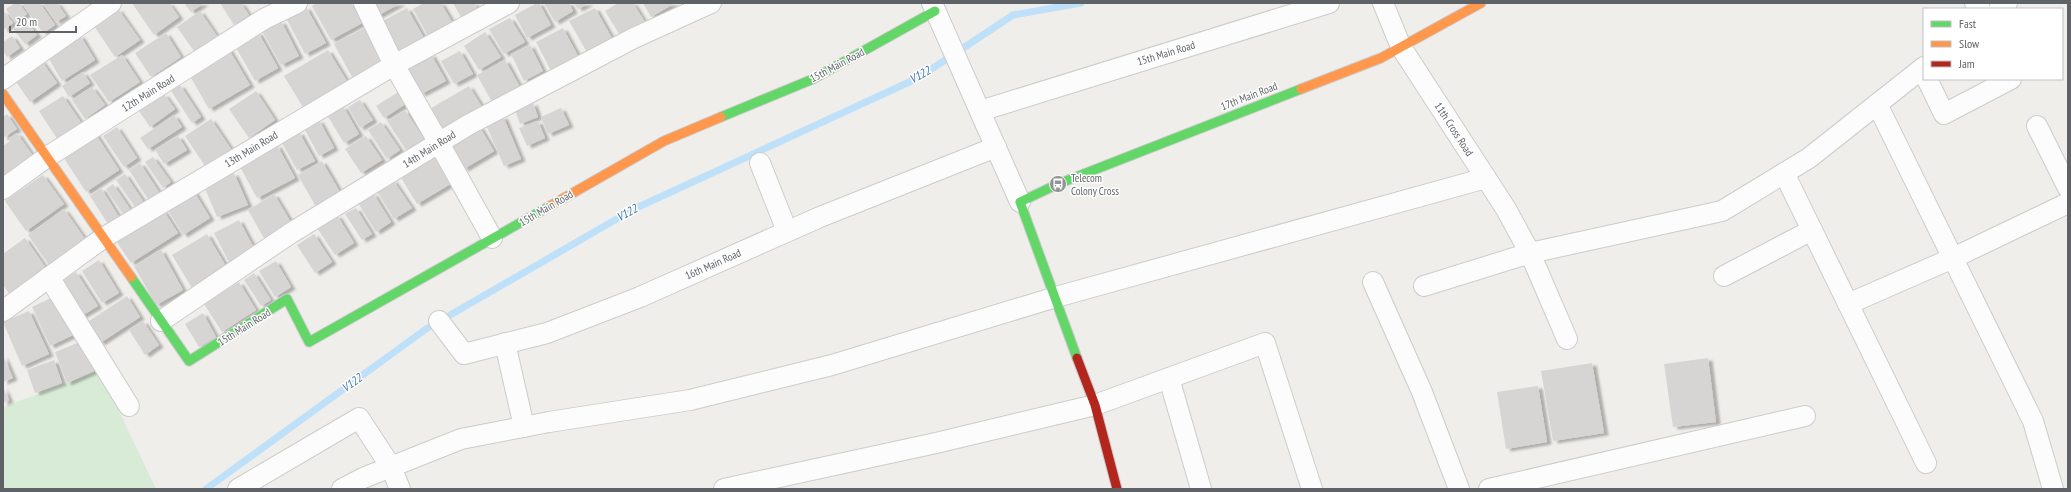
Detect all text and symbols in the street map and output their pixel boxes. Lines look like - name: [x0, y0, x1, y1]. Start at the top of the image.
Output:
- scale bar: [10, 8, 76, 34]
- legend: [1923, 8, 2063, 80]
- text: 20 m: [16, 14, 37, 29]
- text: Fast: [1959, 16, 1977, 31]
- text: Slow: [1959, 36, 1980, 51]
- street label: 15th Main Road: [1135, 37, 1197, 68]
- street label: 15th Main Road: [807, 45, 867, 85]
- text: Jam: [1958, 56, 1975, 71]
- water label: V122: [907, 62, 934, 87]
- street label: 12th Main Road: [119, 71, 177, 115]
- street label: 17th Main Road: [1219, 79, 1280, 113]
- street label: 11th Cross Road: [1431, 99, 1477, 159]
- street label: 13th Main Road: [222, 127, 280, 170]
- street label: 14th Main Road: [400, 127, 458, 171]
- place label: Telecom Colony Cross: [1071, 171, 1119, 198]
- bus stop icon: Telecom Colony Cross: [1048, 174, 1068, 194]
- street label: 15th Main Road: [517, 187, 576, 229]
- water label: V122: [614, 200, 641, 224]
- street label: 16th Main Road: [683, 245, 743, 283]
- street label: 15th Main Road: [215, 305, 273, 349]
- water label: V122: [338, 369, 366, 395]

